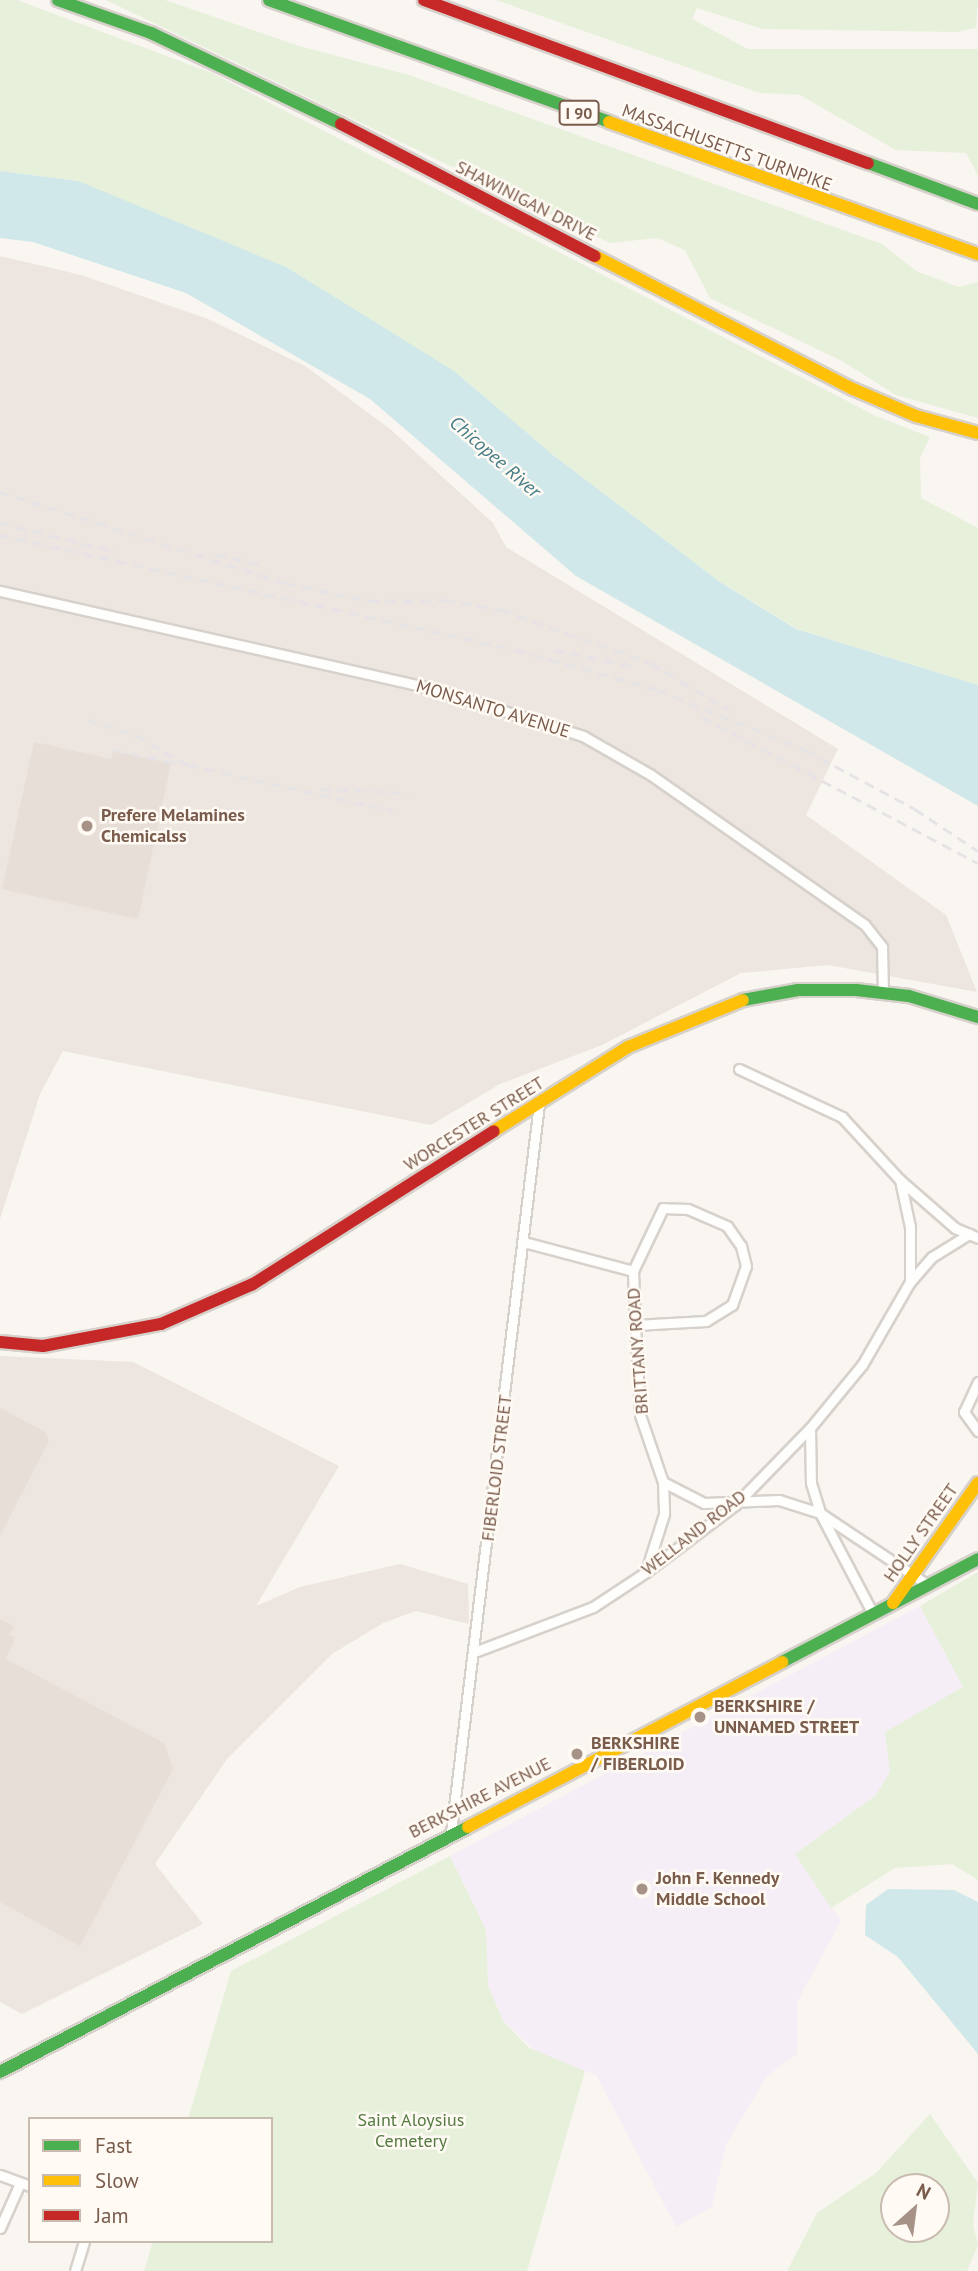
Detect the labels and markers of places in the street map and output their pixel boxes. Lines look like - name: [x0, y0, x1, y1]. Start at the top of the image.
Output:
- place label: Prefere Melamines Chemicalss: [101, 805, 245, 848]
- marker: Prefere Melamines Chemicalss: [79, 818, 95, 834]
- place label: BERKSHIRE / UNNAMED STREET: [714, 1696, 859, 1738]
- marker: BERKSHIRE / UNNAMED STREET: [692, 1709, 708, 1725]
- place label: BERKSHIRE / FIBERLOID: [591, 1733, 684, 1776]
- marker: BERKSHIRE / FIBERLOID: [569, 1746, 585, 1762]
- place label: John F. Kennedy Middle School: [656, 1868, 780, 1910]
- marker: John F. Kennedy Middle School: [634, 1881, 650, 1897]

